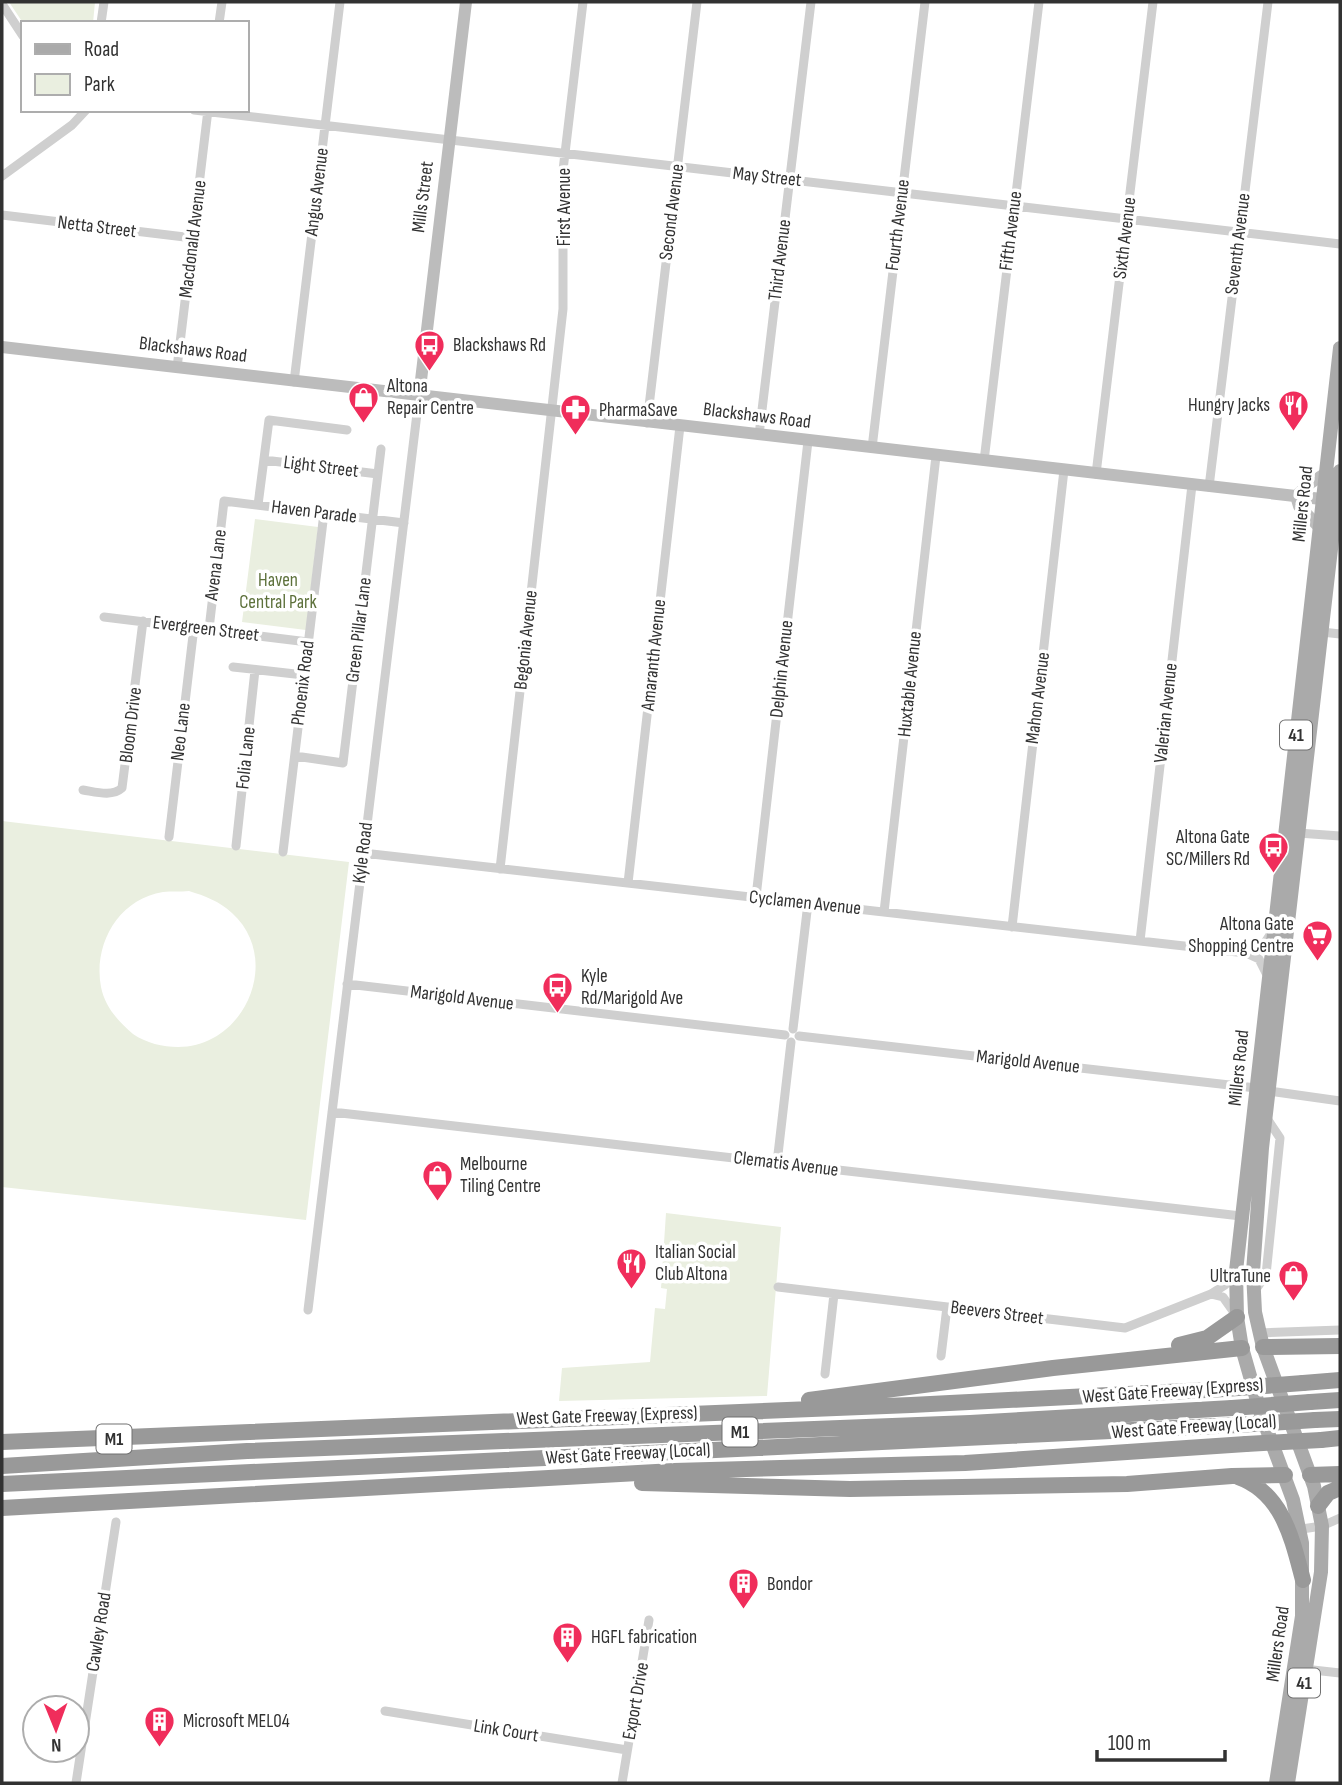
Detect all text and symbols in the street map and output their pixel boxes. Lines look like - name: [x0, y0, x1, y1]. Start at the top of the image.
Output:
- legend: [21, 21, 248, 112]
- text: Road: [84, 37, 119, 62]
- text: Park: [84, 72, 115, 97]
- street label: Angus Avenue: [300, 147, 334, 238]
- street label: Mills Street: [407, 160, 439, 234]
- street label: May Street: [732, 162, 803, 192]
- street label: Second Avenue: [655, 163, 689, 261]
- street label: First Avenue: [553, 168, 576, 246]
- street label: Fourth Avenue: [881, 178, 915, 272]
- street label: Macdonald Avenue: [174, 179, 212, 299]
- street label: Fifth Avenue: [995, 190, 1027, 272]
- street label: Seventh Avenue: [1220, 192, 1256, 296]
- street label: Sixth Avenue: [1109, 196, 1141, 280]
- street label: Netta Street: [56, 211, 138, 243]
- street label: Third Avenue: [764, 218, 796, 302]
- bus stop icon: Blackshaws Rd: [413, 328, 447, 372]
- street label: Blackshaws Road: [138, 332, 248, 368]
- place label: Blackshaws Rd: [453, 334, 546, 357]
- place label: Altona Repair Centre: [386, 375, 474, 420]
- shop icon: Altona Repair Centre: [347, 380, 381, 424]
- restaurant icon: Hungry Jacks: [1276, 388, 1310, 432]
- pharmacy icon: PharmaSave: [559, 393, 593, 437]
- place label: Hungry Jacks: [1188, 394, 1270, 417]
- street label: Blackshaws Road: [702, 398, 812, 434]
- place label: PharmaSave: [599, 399, 678, 422]
- street label: Light Street: [282, 451, 360, 483]
- street label: Millers Road: [1288, 465, 1318, 543]
- street label: Haven Parade: [270, 495, 358, 529]
- street label: Avena Lane: [200, 528, 232, 603]
- park label: Haven Central Park: [239, 569, 318, 614]
- street label: Green Pillar Lane: [341, 576, 377, 684]
- street label: Begonia Avenue: [509, 589, 543, 691]
- street label: Amaranth Avenue: [637, 598, 671, 713]
- street label: Evergreen Street: [152, 611, 261, 647]
- street label: Delphin Avenue: [765, 619, 799, 719]
- street label: Huxtable Avenue: [893, 630, 927, 738]
- street label: Phoenix Road: [286, 639, 320, 727]
- street label: Mahon Avenue: [1021, 651, 1055, 745]
- street label: Valerian Avenue: [1149, 662, 1183, 764]
- street label: Bloom Drive: [115, 686, 147, 764]
- street label: Neo Lane: [166, 702, 196, 762]
- road number: 41: [1280, 720, 1312, 750]
- street label: Folia Lane: [231, 726, 261, 790]
- street label: Kyle Road: [348, 821, 378, 885]
- place label: Altona Gate SC/Millers Rd: [1166, 826, 1250, 871]
- bus stop icon: Altona Gate SC/Millers Rd: [1256, 831, 1290, 875]
- street label: Cyclamen Avenue: [748, 886, 862, 920]
- place label: Altona Gate Shopping Centre: [1188, 913, 1294, 958]
- supermarket icon: Altona Gate Shopping Centre: [1300, 918, 1334, 962]
- place label: Kyle Rd/Marigold Ave: [581, 965, 683, 1010]
- bus stop icon: Kyle Rd/Marigold Ave: [541, 970, 575, 1014]
- street label: Marigold Avenue: [409, 980, 515, 1016]
- street label: Millers Road: [1224, 1029, 1254, 1107]
- street label: Marigold Avenue: [975, 1045, 1081, 1079]
- street label: Clematis Avenue: [732, 1146, 840, 1182]
- place label: Melbourne Tiling Centre: [460, 1153, 541, 1198]
- shop icon: Melbourne Tiling Centre: [420, 1158, 454, 1202]
- place label: Italian Social Club Altona: [655, 1241, 736, 1286]
- restaurant icon: Italian Social Club Altona: [615, 1246, 649, 1290]
- shop icon: UltraTune: [1277, 1259, 1311, 1303]
- place label: UltraTune: [1210, 1265, 1271, 1288]
- street label: Beevers Street: [949, 1296, 1045, 1330]
- street label: West Gate Freeway (Express): [1082, 1373, 1264, 1409]
- street label: West Gate Freeway (Express): [516, 1401, 698, 1431]
- street label: West Gate Freeway (Local): [1111, 1410, 1277, 1444]
- road number: M1: [722, 1418, 758, 1447]
- road number: M1: [96, 1424, 132, 1454]
- street label: West Gate Freeway (Local): [545, 1438, 711, 1470]
- building icon: Bondor: [727, 1567, 761, 1611]
- place label: Bondor: [767, 1573, 813, 1596]
- street label: Cawley Road: [81, 1591, 117, 1673]
- street label: Millers Road: [1261, 1605, 1295, 1683]
- building icon: HGFL fabrication: [551, 1620, 585, 1664]
- place label: HGFL fabrication: [591, 1626, 697, 1649]
- street label: Export Drive: [618, 1660, 654, 1742]
- road number: 41: [1288, 1668, 1320, 1698]
- north arrow: [21, 1694, 91, 1764]
- building icon: Microsoft MEL04: [143, 1704, 177, 1748]
- place label: Microsoft MEL04: [183, 1710, 290, 1733]
- street label: Link Court: [472, 1715, 540, 1747]
- scale bar: [1097, 1718, 1225, 1762]
- text: 100 m: [1108, 1731, 1151, 1756]
- text: N: [51, 1733, 62, 1756]

